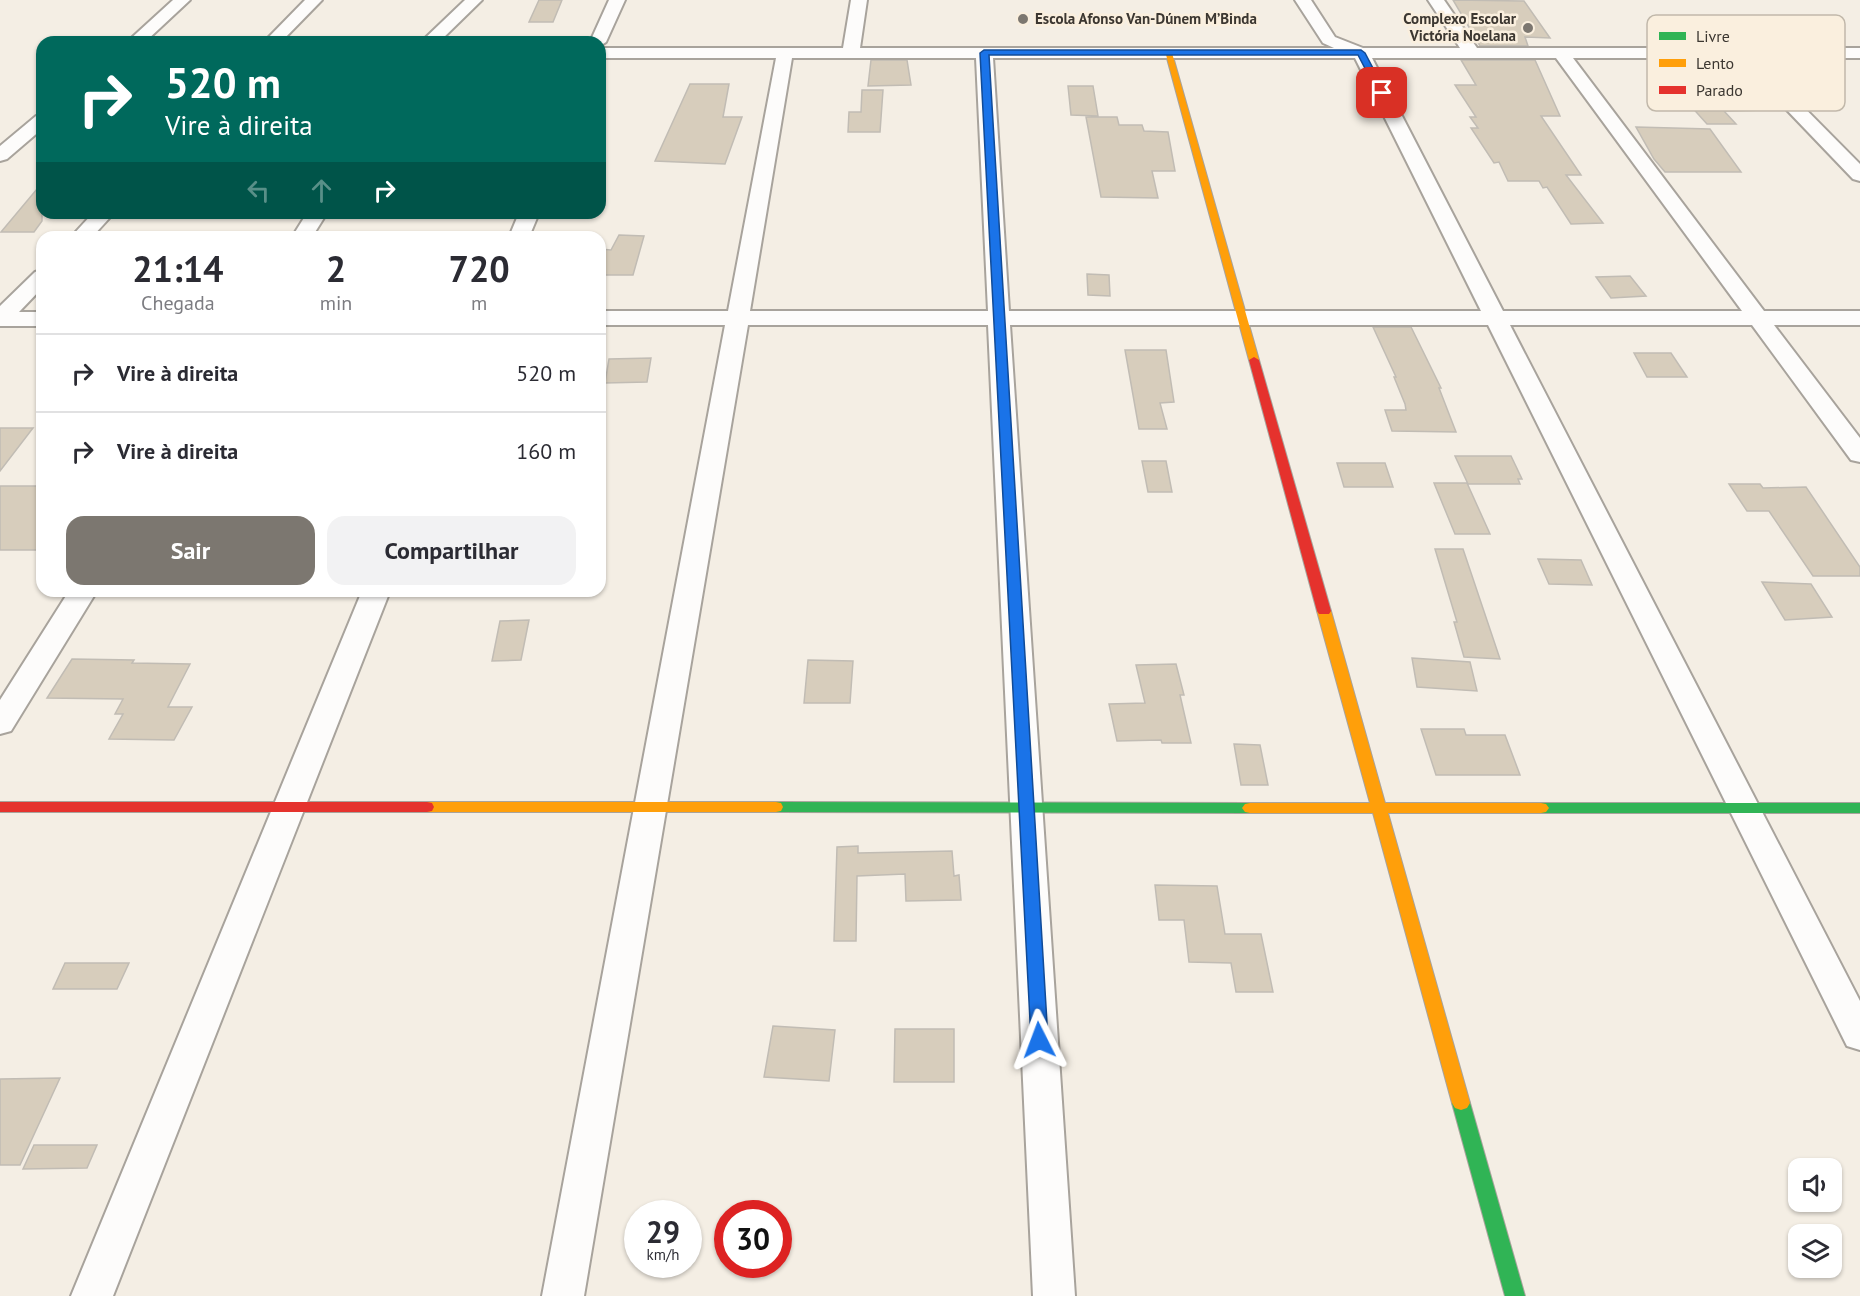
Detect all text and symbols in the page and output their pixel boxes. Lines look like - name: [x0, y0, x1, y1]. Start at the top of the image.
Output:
- place label: Escola Afonso Van-Dúnem M’Binda: [1035, 9, 1257, 28]
- place label: Complexo Escolar Victória Noelana: [1403, 9, 1517, 45]
- marker: Escola Afonso Van-Dúnem M’Binda: [1016, 12, 1030, 26]
- legend: [1647, 15, 1845, 111]
- marker: Complexo Escolar Victória Noelana: [1521, 21, 1535, 35]
- text: Livre: [1696, 26, 1730, 46]
- text: Lento: [1696, 53, 1734, 73]
- text: 520 m: [165, 55, 281, 110]
- icon: right: [66, 60, 144, 138]
- pin: [1356, 67, 1407, 118]
- icon: arrive: [1365, 76, 1398, 109]
- text: Parado: [1696, 80, 1743, 100]
- text: Vire à direita: [165, 108, 313, 142]
- icon: left: [242, 174, 275, 207]
- icon: ahead: [305, 174, 338, 207]
- icon: right: [368, 174, 401, 207]
- text: 21:14: [132, 245, 224, 292]
- text: 2: [326, 245, 346, 292]
- text: 720: [449, 245, 510, 292]
- text: Chegada: [141, 290, 215, 316]
- text: min: [320, 290, 352, 316]
- text: m: [471, 290, 487, 316]
- icon: right: [66, 357, 99, 390]
- text: Vire à direita: [117, 359, 238, 387]
- text: 520 m: [516, 359, 576, 387]
- icon: right: [66, 435, 99, 468]
- text: Vire à direita: [117, 437, 238, 465]
- text: 160 m: [516, 437, 576, 465]
- button: Sair: [66, 516, 315, 585]
- button: Compartilhar: [327, 516, 576, 585]
- position arrow: [1007, 1008, 1071, 1072]
- map controls: [1788, 1158, 1842, 1278]
- button: sound: [1788, 1158, 1842, 1212]
- speed limit sign: 30: [714, 1200, 792, 1278]
- text: 29: [646, 1212, 680, 1251]
- button: layers: [1788, 1224, 1842, 1278]
- text: km/h: [647, 1245, 679, 1264]

